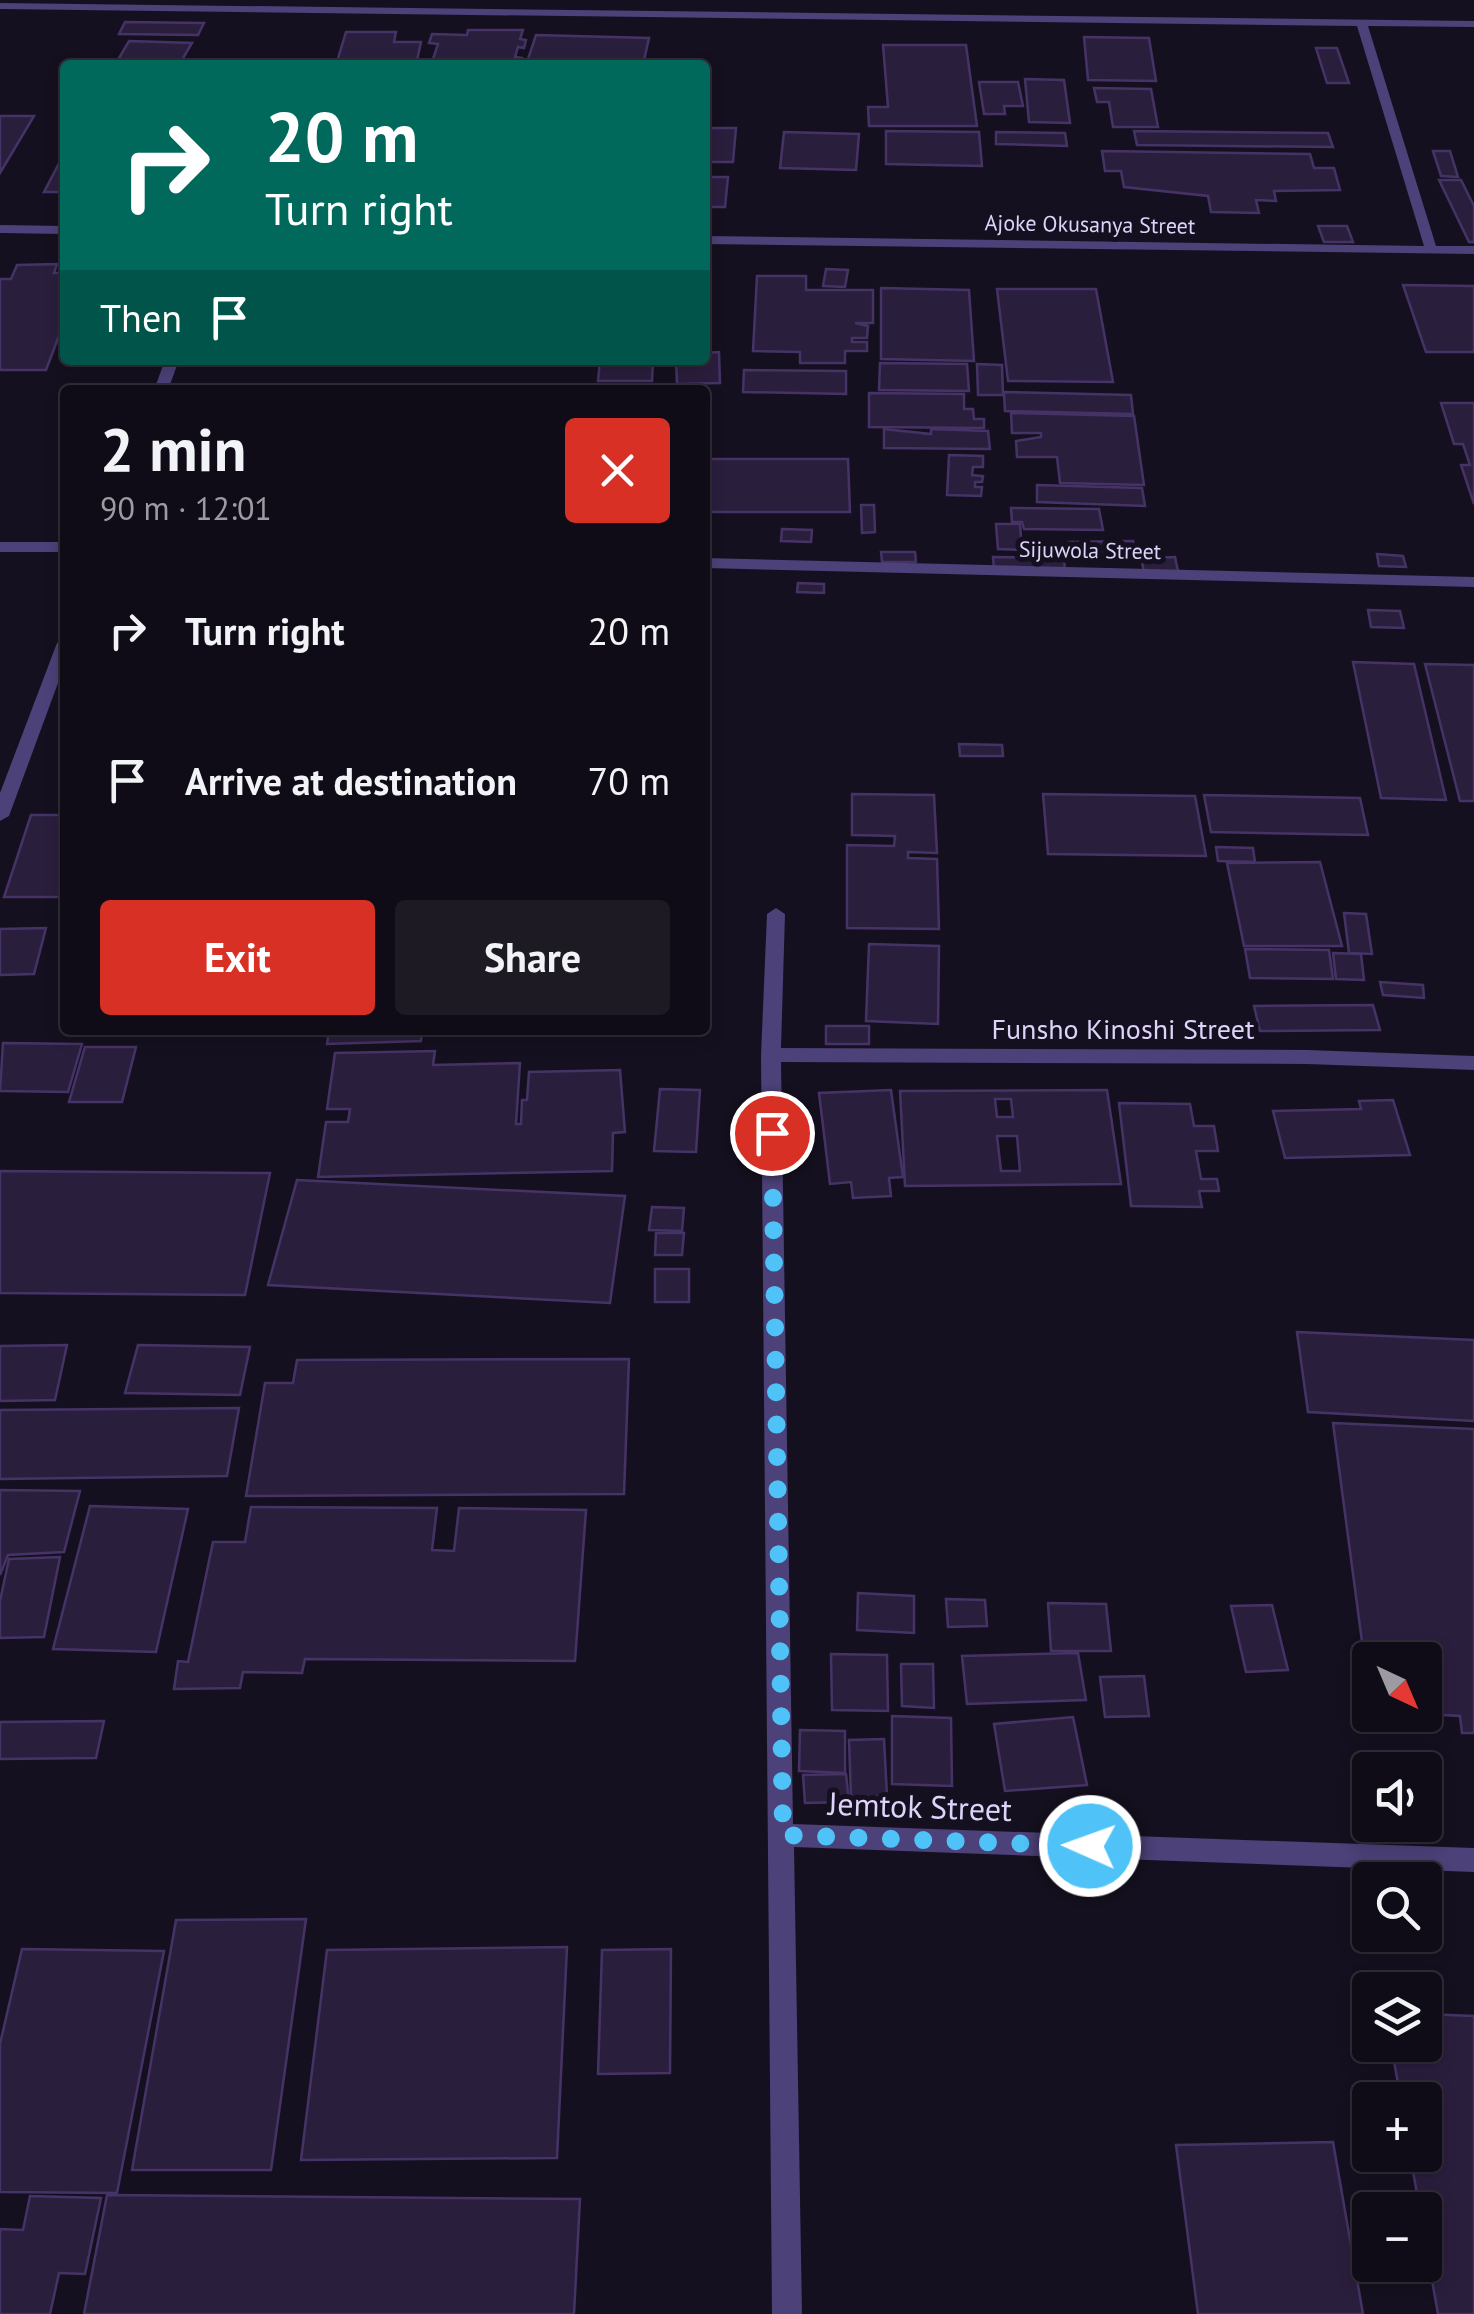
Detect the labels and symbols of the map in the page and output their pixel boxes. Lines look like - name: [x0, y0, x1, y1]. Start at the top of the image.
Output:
- street label: Ajoke Okusanya Street: [984, 208, 1196, 240]
- street label: Sijuwola Street: [1019, 535, 1162, 565]
- street label: Funsho Kinoshi Street: [992, 1010, 1255, 1047]
- pin: [730, 1091, 815, 1176]
- north arrow: [1352, 1642, 1442, 1732]
- street label: Jemtok Street: [825, 1782, 1013, 1830]
- position arrow: [1038, 1794, 1142, 1898]

